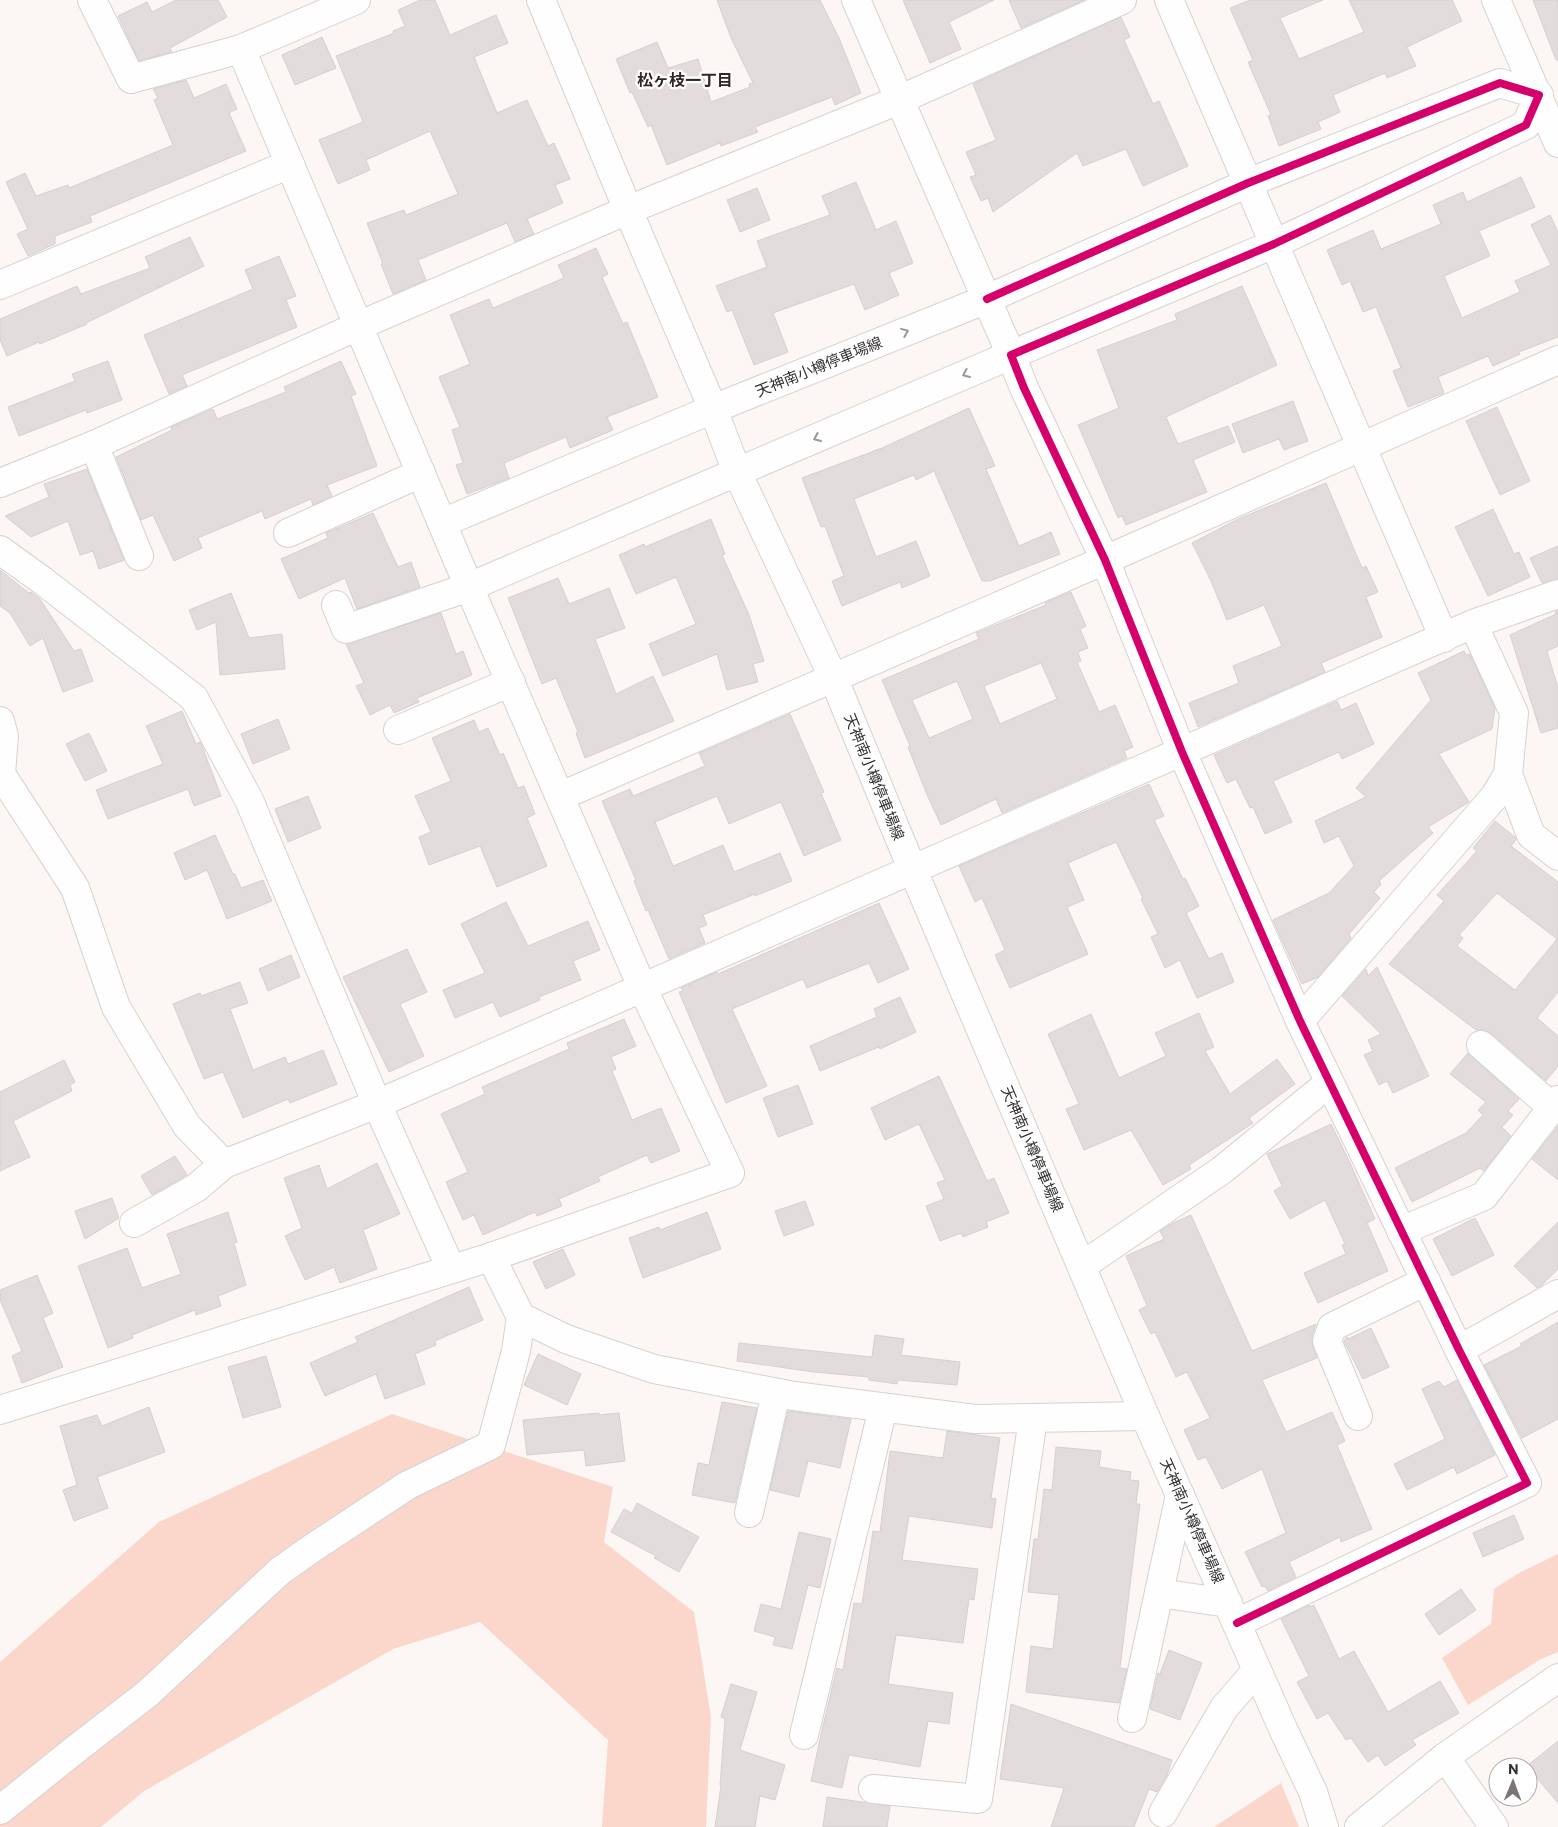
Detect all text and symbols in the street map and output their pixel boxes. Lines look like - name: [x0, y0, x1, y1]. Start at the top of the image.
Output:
- district label: 松ヶ枝一丁目: [637, 70, 733, 89]
- one-way arrow: [900, 328, 909, 338]
- street label: 天神南小樽停車場線: [753, 332, 885, 400]
- one-way arrow: [962, 368, 971, 379]
- one-way arrow: [813, 432, 822, 443]
- street label: 天神南小樽停車場線: [841, 711, 909, 843]
- street label: 天神南小樽停車場線: [998, 1083, 1068, 1214]
- street label: 天神南小樽停車場線: [1157, 1455, 1229, 1586]
- north arrow: [1488, 1757, 1538, 1807]
- text: N: [1508, 1760, 1519, 1777]

